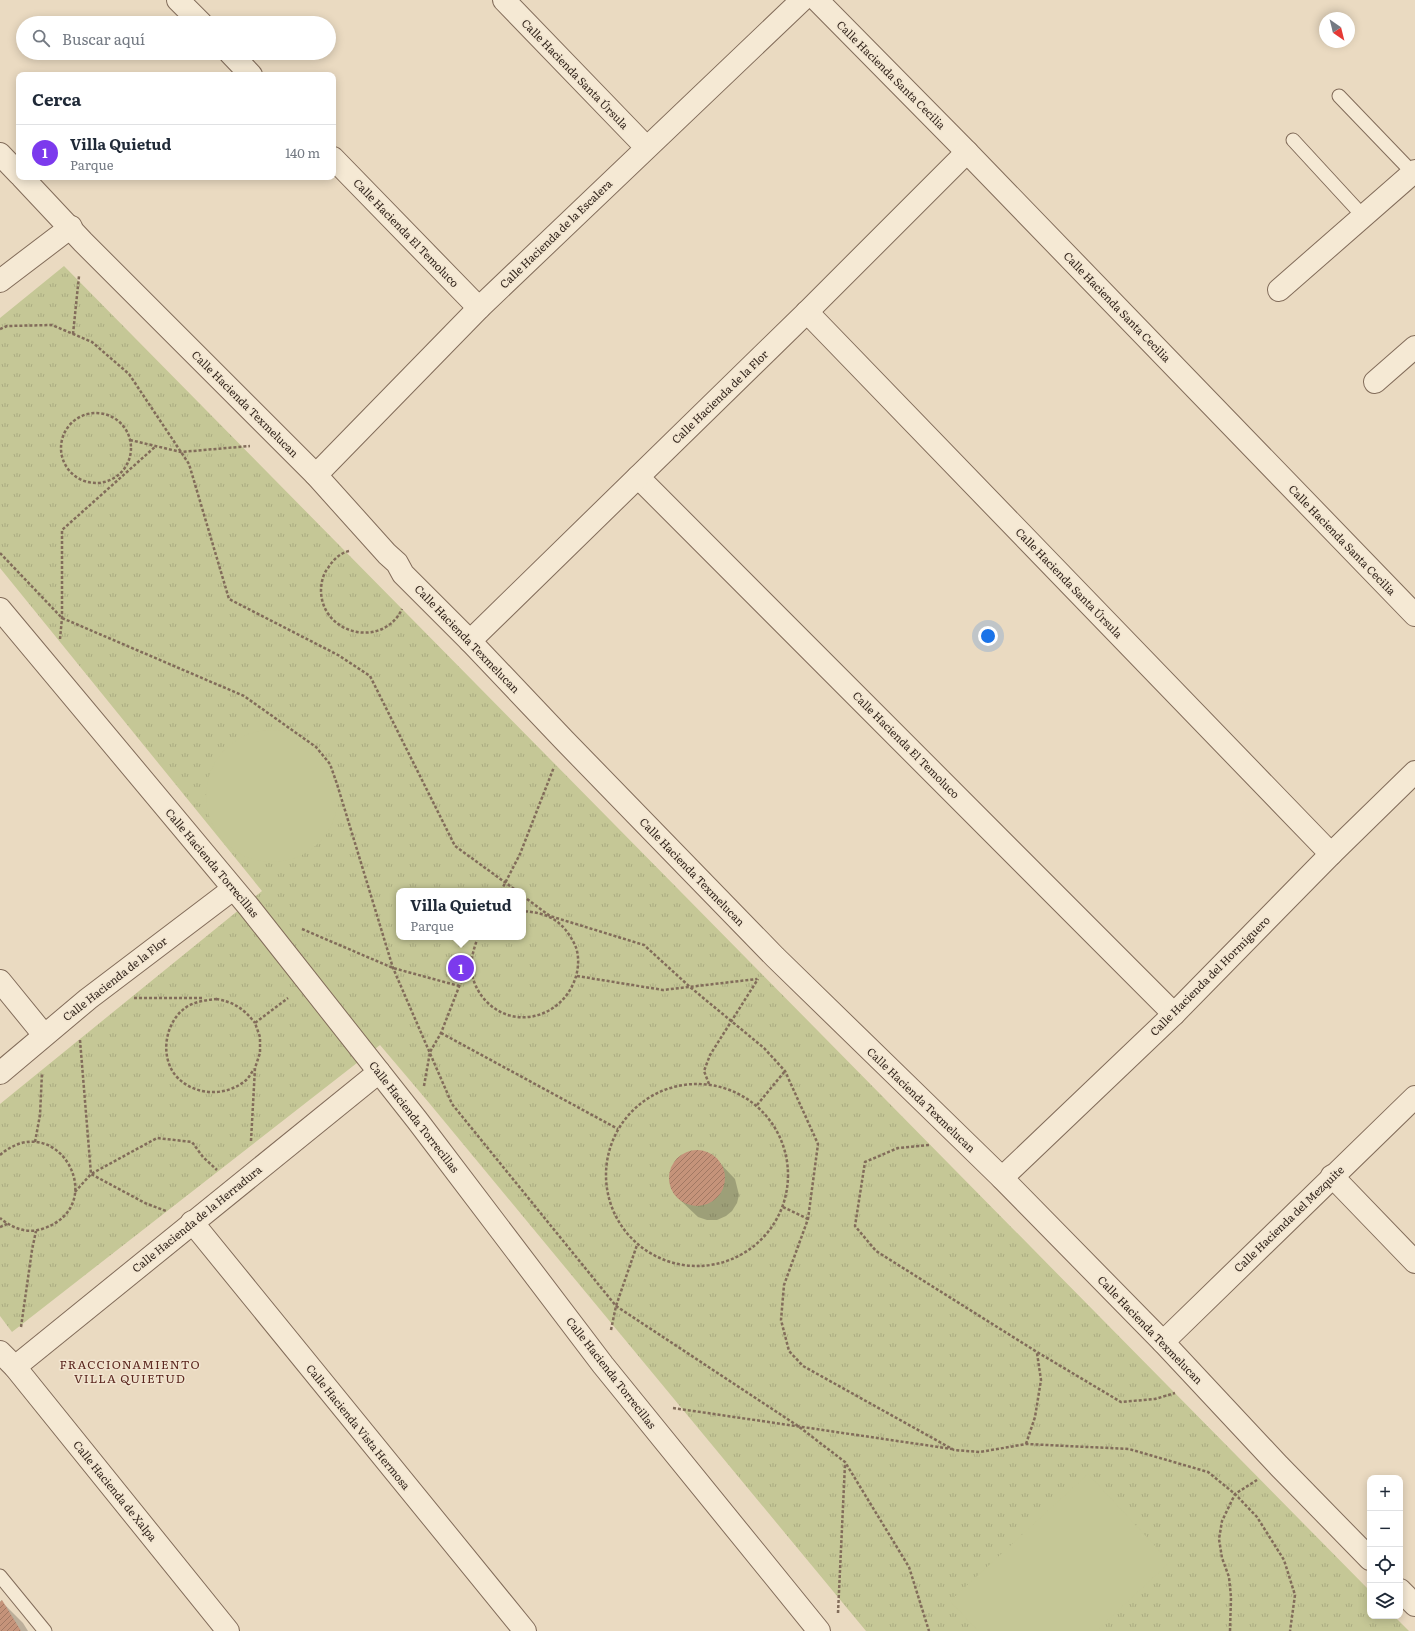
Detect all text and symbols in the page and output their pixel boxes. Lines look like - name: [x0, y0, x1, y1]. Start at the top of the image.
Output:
- north arrow: [1319, 12, 1355, 48]
- street label: Calle Hacienda Santa Úrsula: [519, 15, 633, 132]
- search box: [16, 16, 336, 60]
- street label: Calle Hacienda Santa Cecilia: [834, 16, 950, 132]
- icon: search: [30, 27, 52, 49]
- text: Buscar aquí: [62, 27, 145, 50]
- text: Cerca: [32, 86, 81, 111]
- text: Villa Quietud: [70, 132, 171, 155]
- text: 1: [42, 143, 48, 162]
- text: 140 m: [285, 143, 320, 162]
- text: Parque: [70, 155, 113, 174]
- street label: Calle Hacienda El Temoluco: [350, 174, 463, 290]
- street label: Calle Hacienda de la Escalera: [496, 175, 615, 291]
- street label: Calle Hacienda Santa Cecilia: [1061, 247, 1175, 365]
- street label: Calle Hacienda de la Flor: [667, 345, 772, 447]
- street label: Calle Hacienda Texmelucan: [189, 346, 303, 460]
- street label: Calle Hacienda Santa Cecilia: [1286, 480, 1400, 598]
- street label: Calle Hacienda Santa Úrsula: [1013, 524, 1127, 641]
- street label: Calle Hacienda Texmelucan: [412, 581, 524, 696]
- your location: [978, 626, 998, 646]
- street label: Calle Hacienda El Temoluco: [850, 687, 964, 801]
- street label: Calle Hacienda Torrecillas: [162, 805, 263, 920]
- street label: Calle Hacienda Texmelucan: [637, 814, 749, 929]
- popup: [396, 888, 526, 940]
- text: Villa Quietud: [410, 893, 512, 916]
- street label: Calle Hacienda del Hormiguero: [1146, 912, 1273, 1039]
- text: Parque: [410, 916, 454, 935]
- street label: Calle Hacienda de la Flor: [59, 932, 171, 1024]
- pin: 1: [448, 953, 474, 983]
- street label: Calle Hacienda Texmelucan: [864, 1043, 979, 1155]
- street label: Calle Hacienda Torrecillas: [366, 1057, 463, 1176]
- street label: Calle Hacienda de la Herradura: [128, 1161, 265, 1276]
- street label: Calle Hacienda del Mezquite: [1230, 1161, 1347, 1275]
- street label: Calle Hacienda Texmelucan: [1095, 1272, 1207, 1387]
- street label: Calle Hacienda Torrecillas: [563, 1313, 660, 1432]
- district label: FRACCIONAMIENTO VILLA QUIETUD: [59, 1355, 201, 1387]
- street label: Calle Hacienda Vista Hermosa: [303, 1360, 415, 1493]
- street label: Calle Hacienda de Xalpa: [70, 1437, 161, 1544]
- map controls: [1367, 1475, 1403, 1619]
- button: +: [1367, 1475, 1403, 1511]
- button: −: [1367, 1511, 1403, 1547]
- button: locate: [1367, 1547, 1403, 1583]
- button: layers: [1367, 1583, 1403, 1619]

